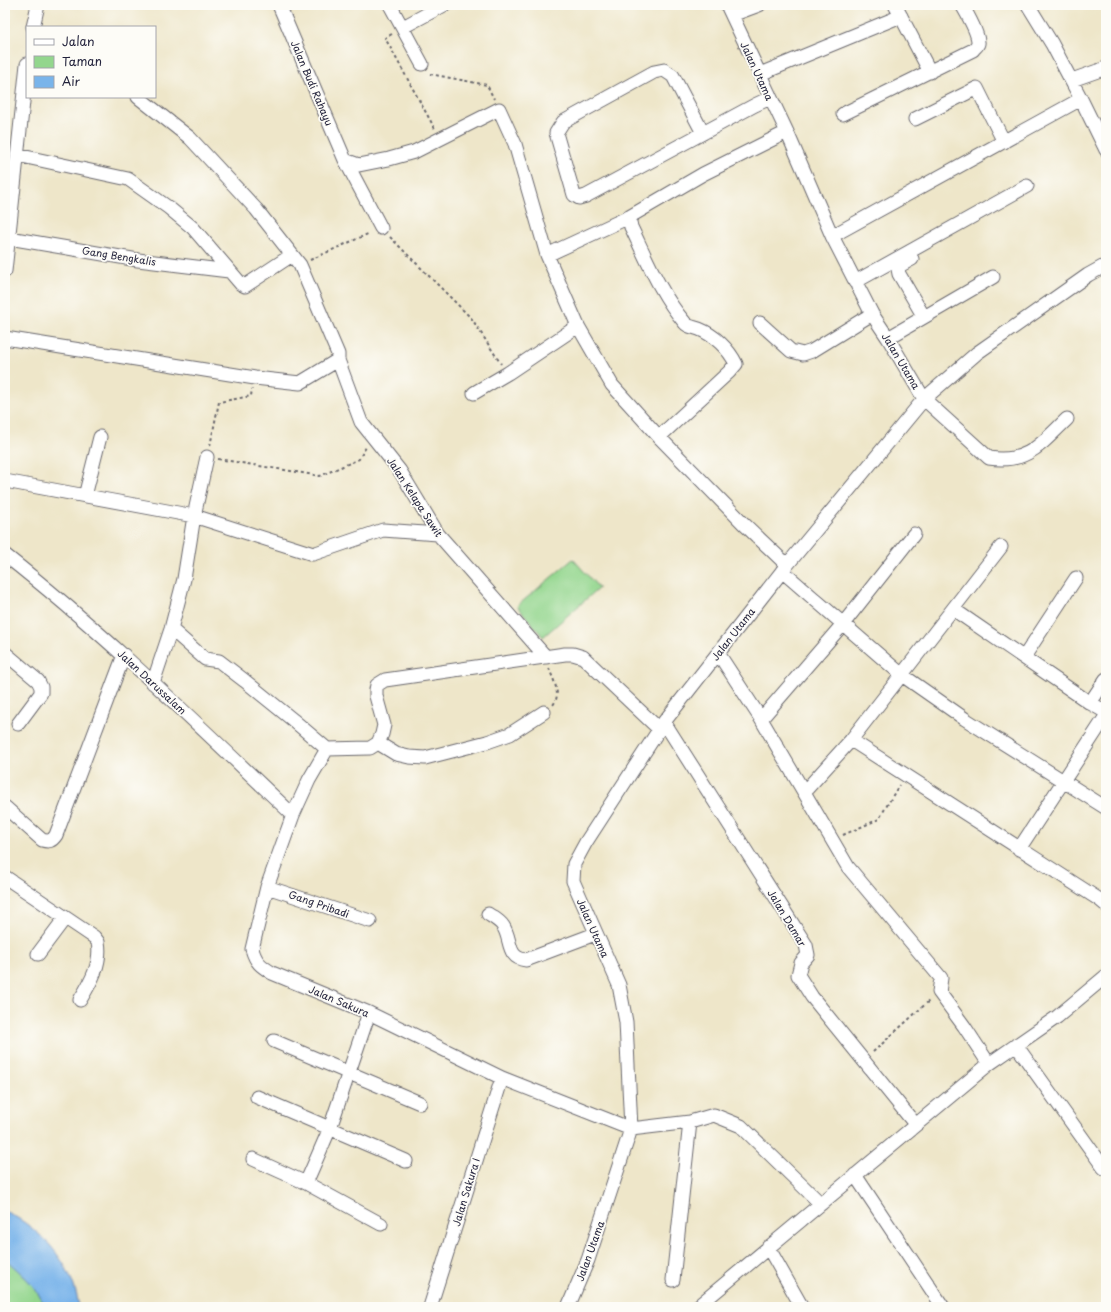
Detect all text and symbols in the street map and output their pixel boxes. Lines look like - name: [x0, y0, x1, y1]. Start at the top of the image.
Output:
- legend: [26, 26, 156, 98]
- text: Jalan: [62, 32, 95, 50]
- street label: Jalan Budi Rahayu: [288, 38, 337, 128]
- street label: Jalan Utama: [737, 39, 778, 103]
- text: Taman: [62, 52, 102, 70]
- text: Air: [62, 72, 81, 90]
- street label: Gang Bengkalis: [81, 242, 158, 269]
- street label: Jalan Utama: [879, 330, 925, 392]
- street label: Jalan Kelapa Sawit: [384, 454, 447, 540]
- street label: Jalan Utama: [707, 604, 758, 663]
- street label: Jalan Darussalam: [115, 646, 190, 718]
- street label: Gang Pribadi: [287, 886, 352, 921]
- street label: Jalan Damar: [764, 886, 811, 950]
- street label: Jalan Utama: [574, 896, 613, 960]
- street label: Jalan Sakura: [307, 981, 372, 1020]
- street label: Jalan Sakura I: [448, 1156, 483, 1228]
- street label: Jalan Utama: [572, 1218, 608, 1283]

